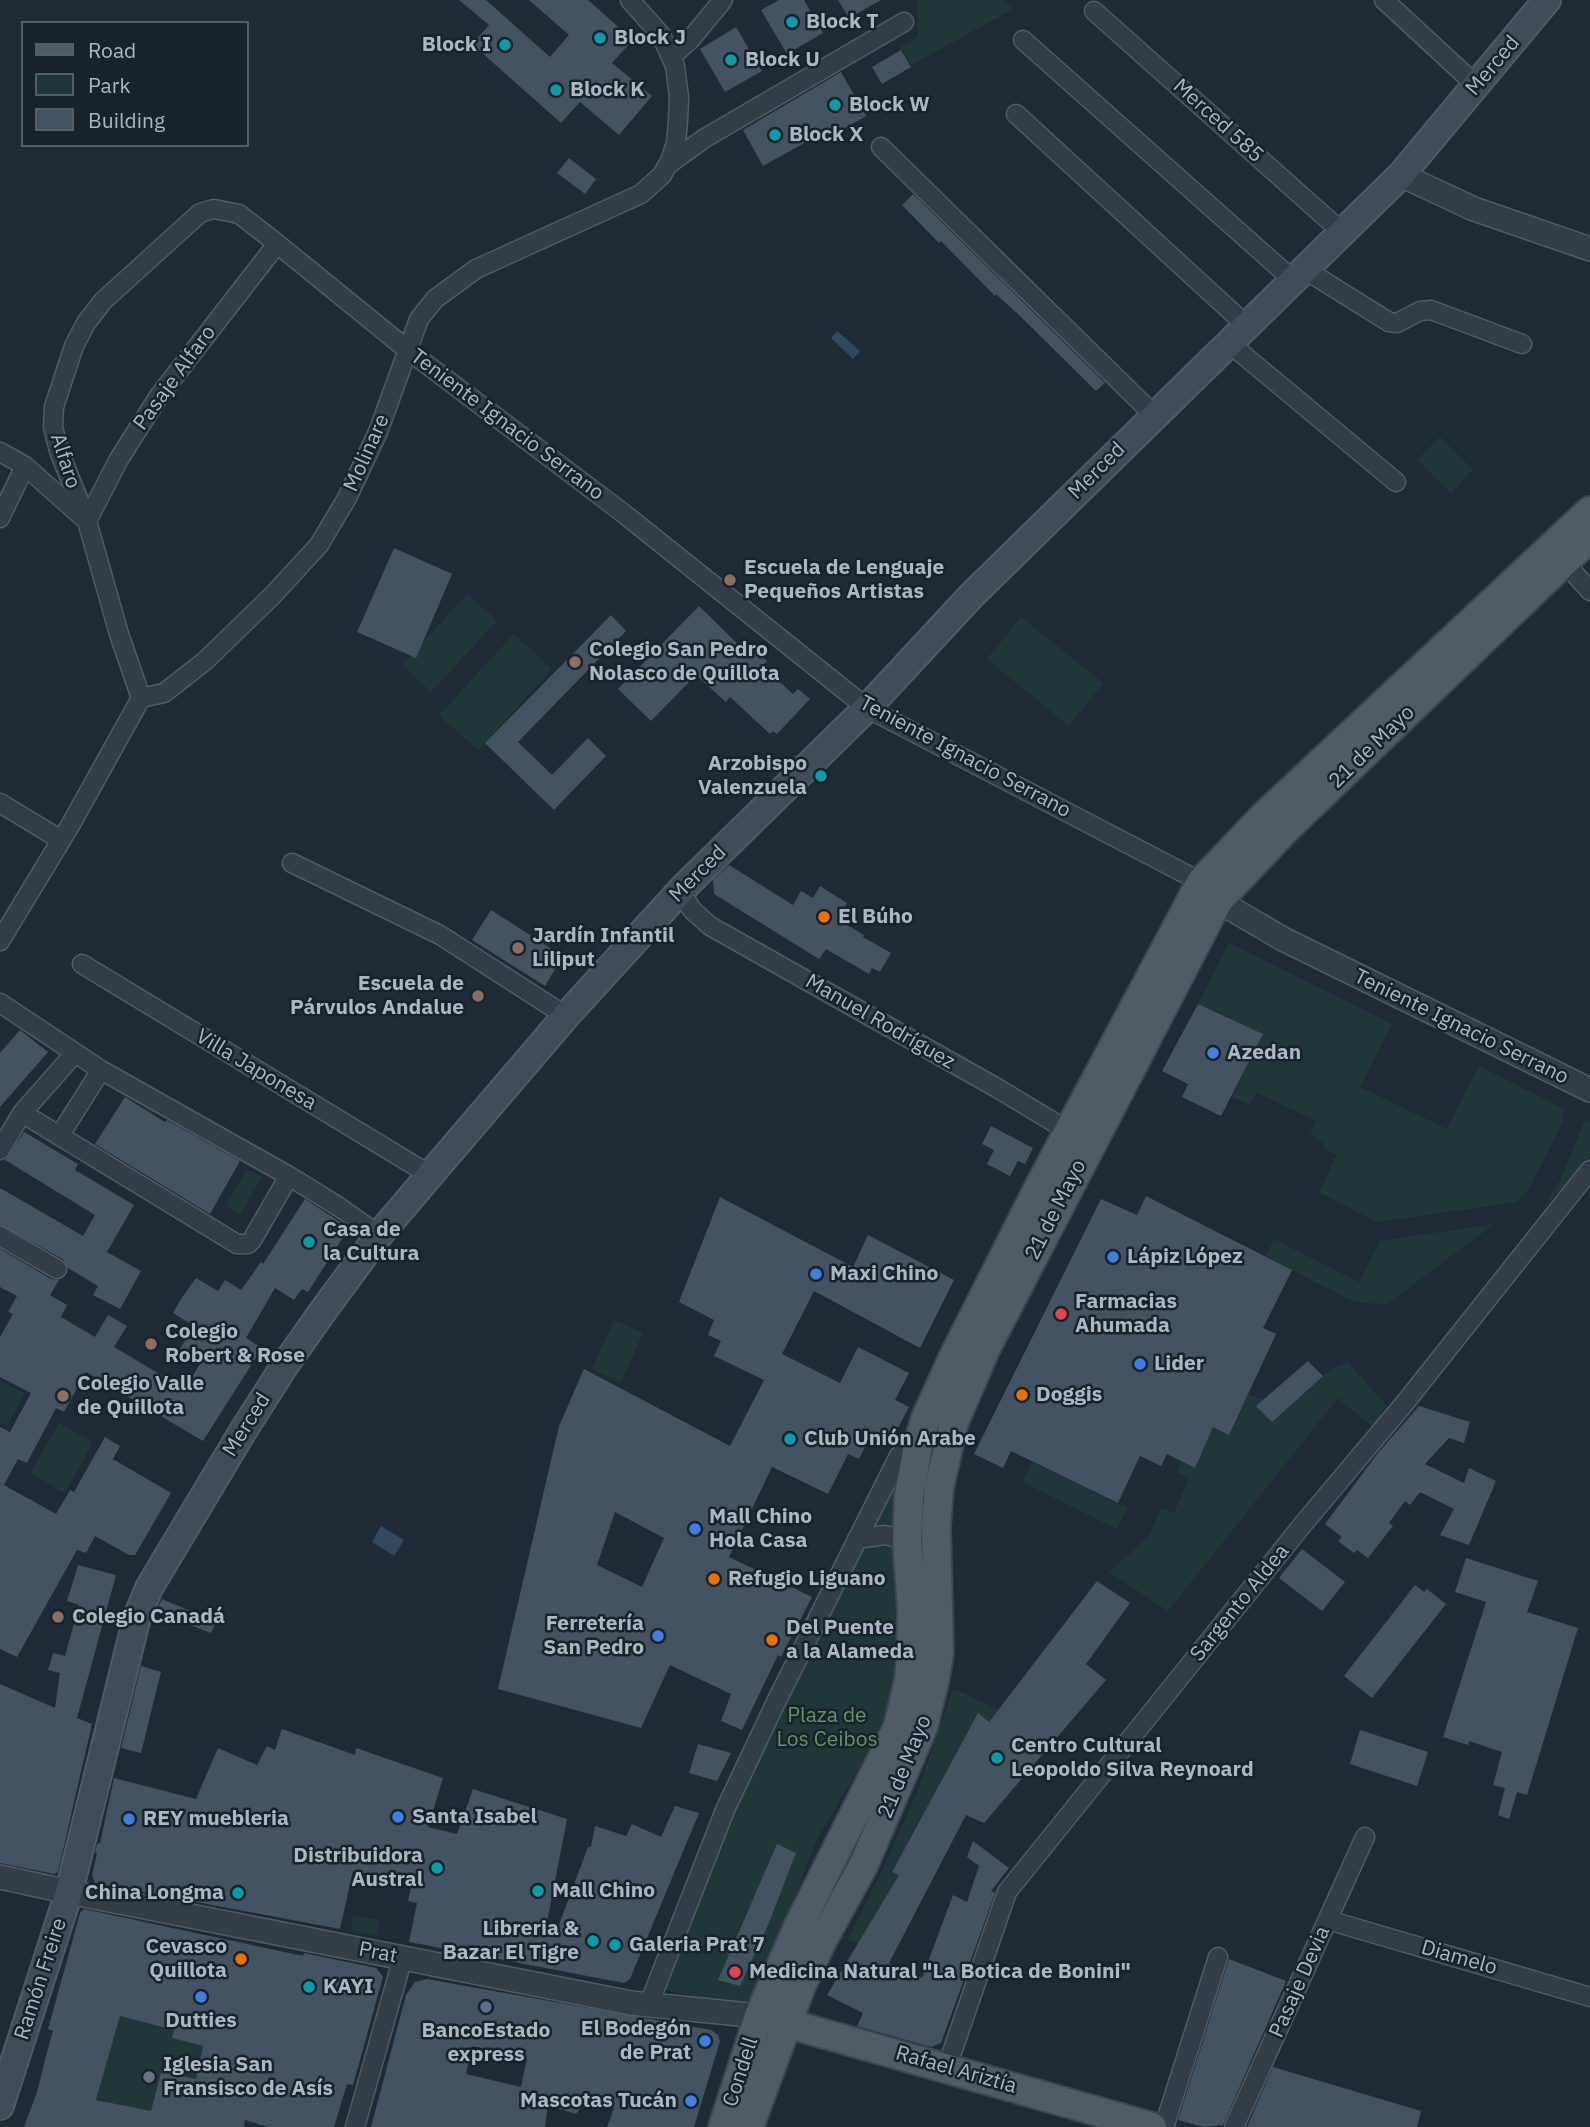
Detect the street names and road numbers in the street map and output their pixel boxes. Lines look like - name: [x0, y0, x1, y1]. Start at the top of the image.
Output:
- street label: Merced: [1461, 31, 1525, 101]
- street label: Merced 585: [1168, 74, 1268, 168]
- street label: Pasaje Alfaro: [129, 321, 221, 435]
- street label: Teniente Ignacio Serrano: [405, 344, 609, 506]
- street label: Molinare: [339, 410, 395, 496]
- street label: Alfaro: [44, 430, 86, 492]
- street label: Merced: [1063, 437, 1131, 505]
- street label: Teniente Ignacio Serrano: [855, 691, 1075, 823]
- street label: 21 de Mayo: [1324, 700, 1420, 794]
- street label: Merced: [664, 840, 732, 908]
- street label: Teniente Ignacio Serrano: [1350, 964, 1572, 1090]
- street label: Manuel Rodríguez: [801, 969, 959, 1075]
- street label: Villa Japonesa: [191, 1024, 321, 1116]
- street label: 21 de Mayo: [1020, 1156, 1092, 1264]
- street label: Merced: [218, 1389, 276, 1461]
- street label: Sargento Aldea: [1185, 1539, 1295, 1667]
- street label: 21 de Mayo: [873, 1712, 937, 1822]
- street label: Ramón Freire: [10, 1915, 72, 2043]
- street label: Pasaje Devia: [1264, 1922, 1336, 2042]
- street label: Diamelo: [1418, 1935, 1500, 1981]
- street label: Prat: [357, 1937, 399, 1969]
- street label: Condell: [718, 2034, 764, 2110]
- street label: Rafael Ariztía: [893, 2041, 1019, 2099]

